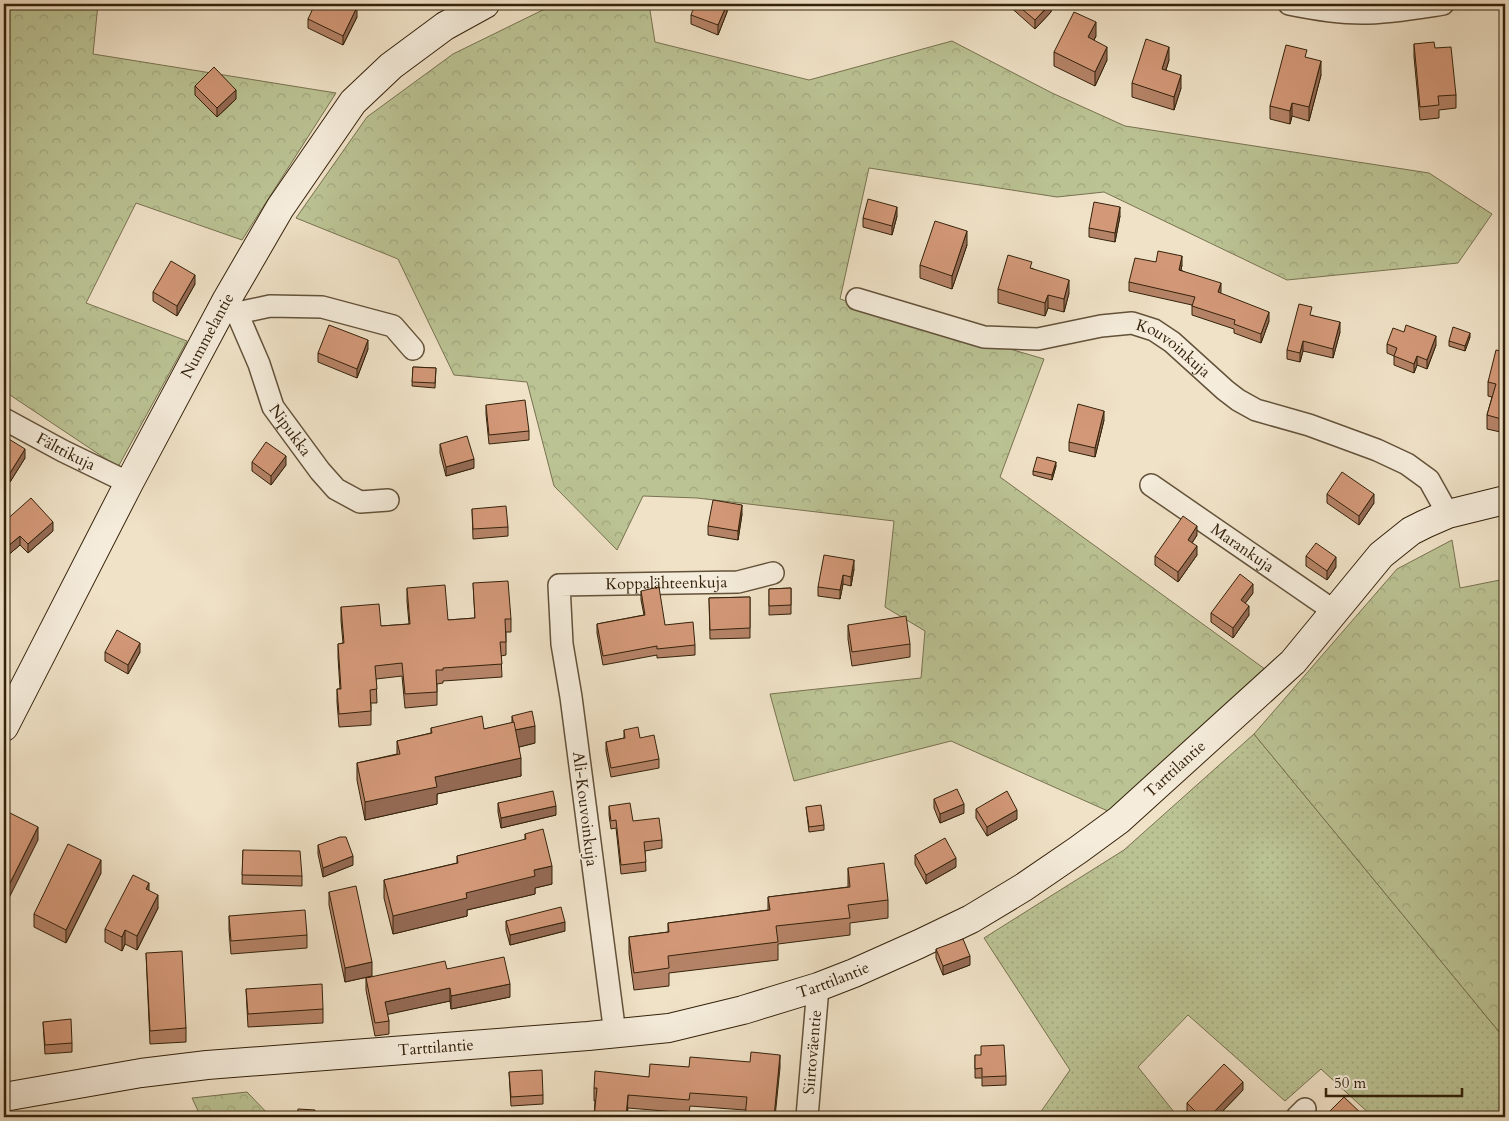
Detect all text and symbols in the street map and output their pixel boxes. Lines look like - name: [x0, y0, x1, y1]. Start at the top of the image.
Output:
- street label: Nummelantie: [176, 289, 239, 382]
- street label: Kouvoinkuja: [1133, 314, 1215, 383]
- street label: Nipukka: [264, 400, 317, 461]
- street label: Fälttikuja: [32, 428, 99, 476]
- street label: Marankuja: [1206, 518, 1279, 578]
- street label: Koppalähteenkuja: [605, 571, 727, 595]
- street label: Tarttilantie: [1139, 735, 1211, 803]
- street label: Ali-Kouvoinkuja: [567, 750, 603, 868]
- street label: Tarttilantie: [794, 957, 873, 1004]
- street label: Siirtoväentie: [798, 1009, 827, 1095]
- street label: Tarttilantie: [397, 1034, 475, 1061]
- scale bar: [1326, 1066, 1463, 1098]
- text: 50 m: [1334, 1073, 1366, 1093]

